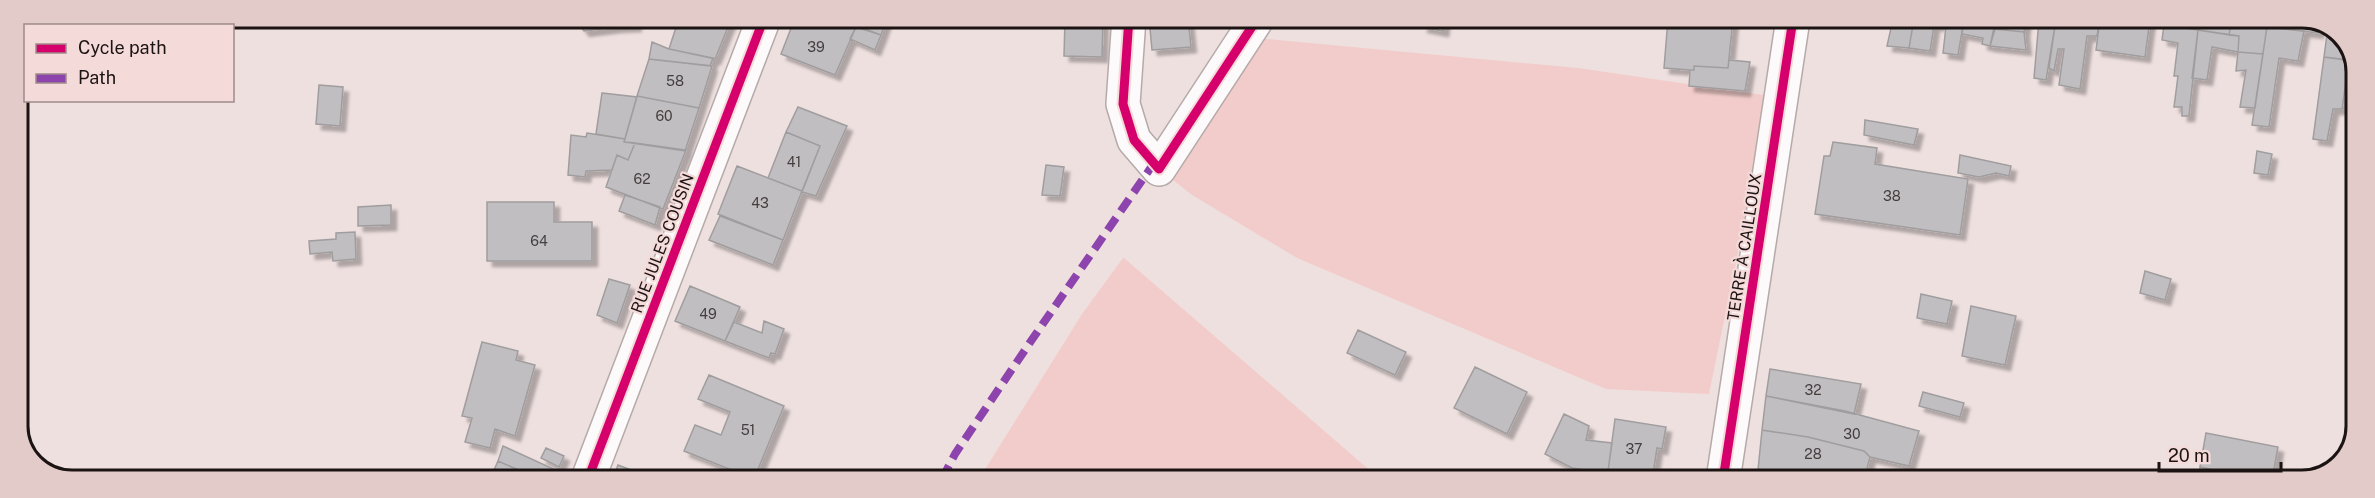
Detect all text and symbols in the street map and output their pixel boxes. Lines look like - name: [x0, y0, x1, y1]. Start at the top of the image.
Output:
- legend: [24, 24, 234, 102]
- text: Cycle path: [78, 37, 167, 58]
- house number: 39: [807, 39, 825, 55]
- text: Path: [78, 67, 116, 88]
- house number: 58: [666, 73, 684, 89]
- house number: 60: [655, 108, 673, 124]
- house number: 41: [787, 154, 801, 170]
- street label: RUE JULES COUSIN: [627, 171, 698, 316]
- house number: 62: [633, 171, 651, 187]
- street label: TERRE À CAILLOUX: [1722, 172, 1766, 322]
- house number: 38: [1883, 188, 1901, 204]
- house number: 43: [751, 195, 769, 211]
- house number: 64: [530, 233, 548, 249]
- house number: 49: [699, 306, 717, 322]
- house number: 32: [1804, 382, 1822, 398]
- house number: 51: [741, 422, 755, 438]
- house number: 30: [1843, 426, 1861, 442]
- scale bar: [2159, 435, 2280, 473]
- house number: 37: [1626, 441, 1642, 457]
- text: 20 m: [2168, 445, 2210, 466]
- house number: 28: [1804, 446, 1822, 462]

